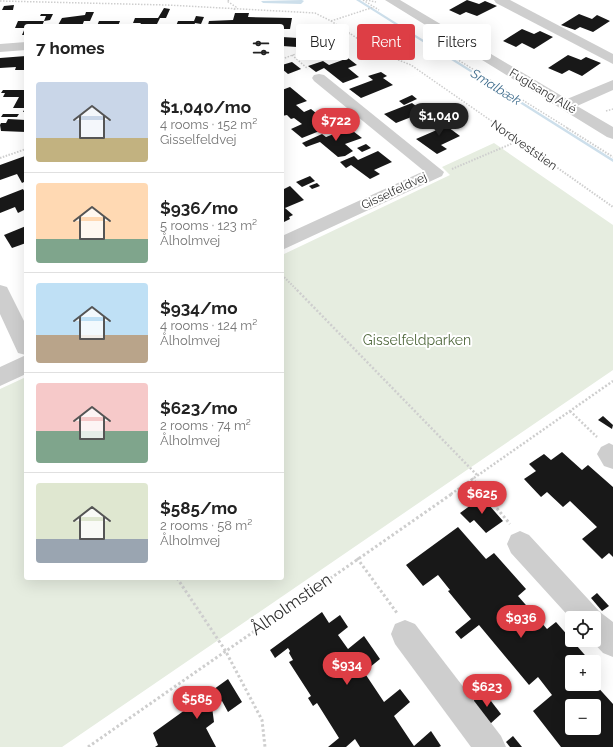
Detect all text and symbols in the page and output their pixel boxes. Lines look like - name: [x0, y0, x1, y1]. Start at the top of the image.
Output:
- chip: Buy: [296, 24, 349, 60]
- chip: Rent: [357, 24, 415, 60]
- chip: Filters: [423, 24, 491, 60]
- icon: filters: [250, 37, 272, 59]
- text: 7 homes: [36, 38, 105, 58]
- water label: Smalbæk: [467, 65, 524, 108]
- street label: Fuglsang Allé: [507, 66, 579, 116]
- text: $1,040/mo: [160, 97, 251, 117]
- icon: home: [68, 98, 116, 146]
- pin: $1,040: [406, 103, 472, 137]
- pin: $722: [312, 108, 360, 142]
- text: $1,040: [418, 108, 460, 123]
- text: $722: [321, 113, 351, 128]
- text: 4 rooms · 152 m²: [160, 117, 257, 132]
- street label: Nordveststien: [488, 117, 560, 173]
- text: Gisselfeldvej: [160, 132, 236, 147]
- street label: Gisselfeldvej: [359, 170, 429, 212]
- text: $936/mo: [160, 198, 238, 218]
- icon: home: [68, 199, 116, 247]
- text: 5 rooms · 123 m²: [160, 218, 257, 233]
- text: Ålholmvej: [160, 233, 220, 248]
- text: $934/mo: [160, 298, 237, 318]
- icon: home: [68, 299, 116, 347]
- text: 4 rooms · 124 m²: [160, 318, 257, 333]
- park label: Gisselfeldparken: [363, 332, 471, 348]
- text: Ålholmvej: [160, 333, 220, 348]
- text: $623/mo: [160, 398, 238, 418]
- icon: home: [68, 399, 116, 447]
- text: 2 rooms · 74 m²: [160, 418, 251, 433]
- text: Ålholmvej: [160, 433, 220, 448]
- pin: $625: [458, 481, 506, 515]
- text: $625: [467, 486, 497, 501]
- text: $585/mo: [160, 498, 237, 518]
- icon: home: [68, 499, 116, 547]
- text: 2 rooms · 58 m²: [160, 518, 252, 533]
- text: Ålholmvej: [160, 533, 220, 548]
- street label: Ålholmstien: [247, 569, 335, 639]
- pin: $936: [497, 605, 545, 639]
- text: $936: [505, 610, 537, 625]
- map controls: [565, 611, 601, 735]
- button: locate: [565, 611, 601, 647]
- pin: $934: [323, 652, 371, 686]
- button: +: [565, 655, 601, 691]
- text: $934: [332, 657, 362, 672]
- pin: $623: [463, 674, 511, 708]
- text: $623: [472, 679, 502, 694]
- pin: $585: [173, 686, 221, 720]
- text: $585: [182, 691, 212, 706]
- button: −: [565, 699, 601, 735]

